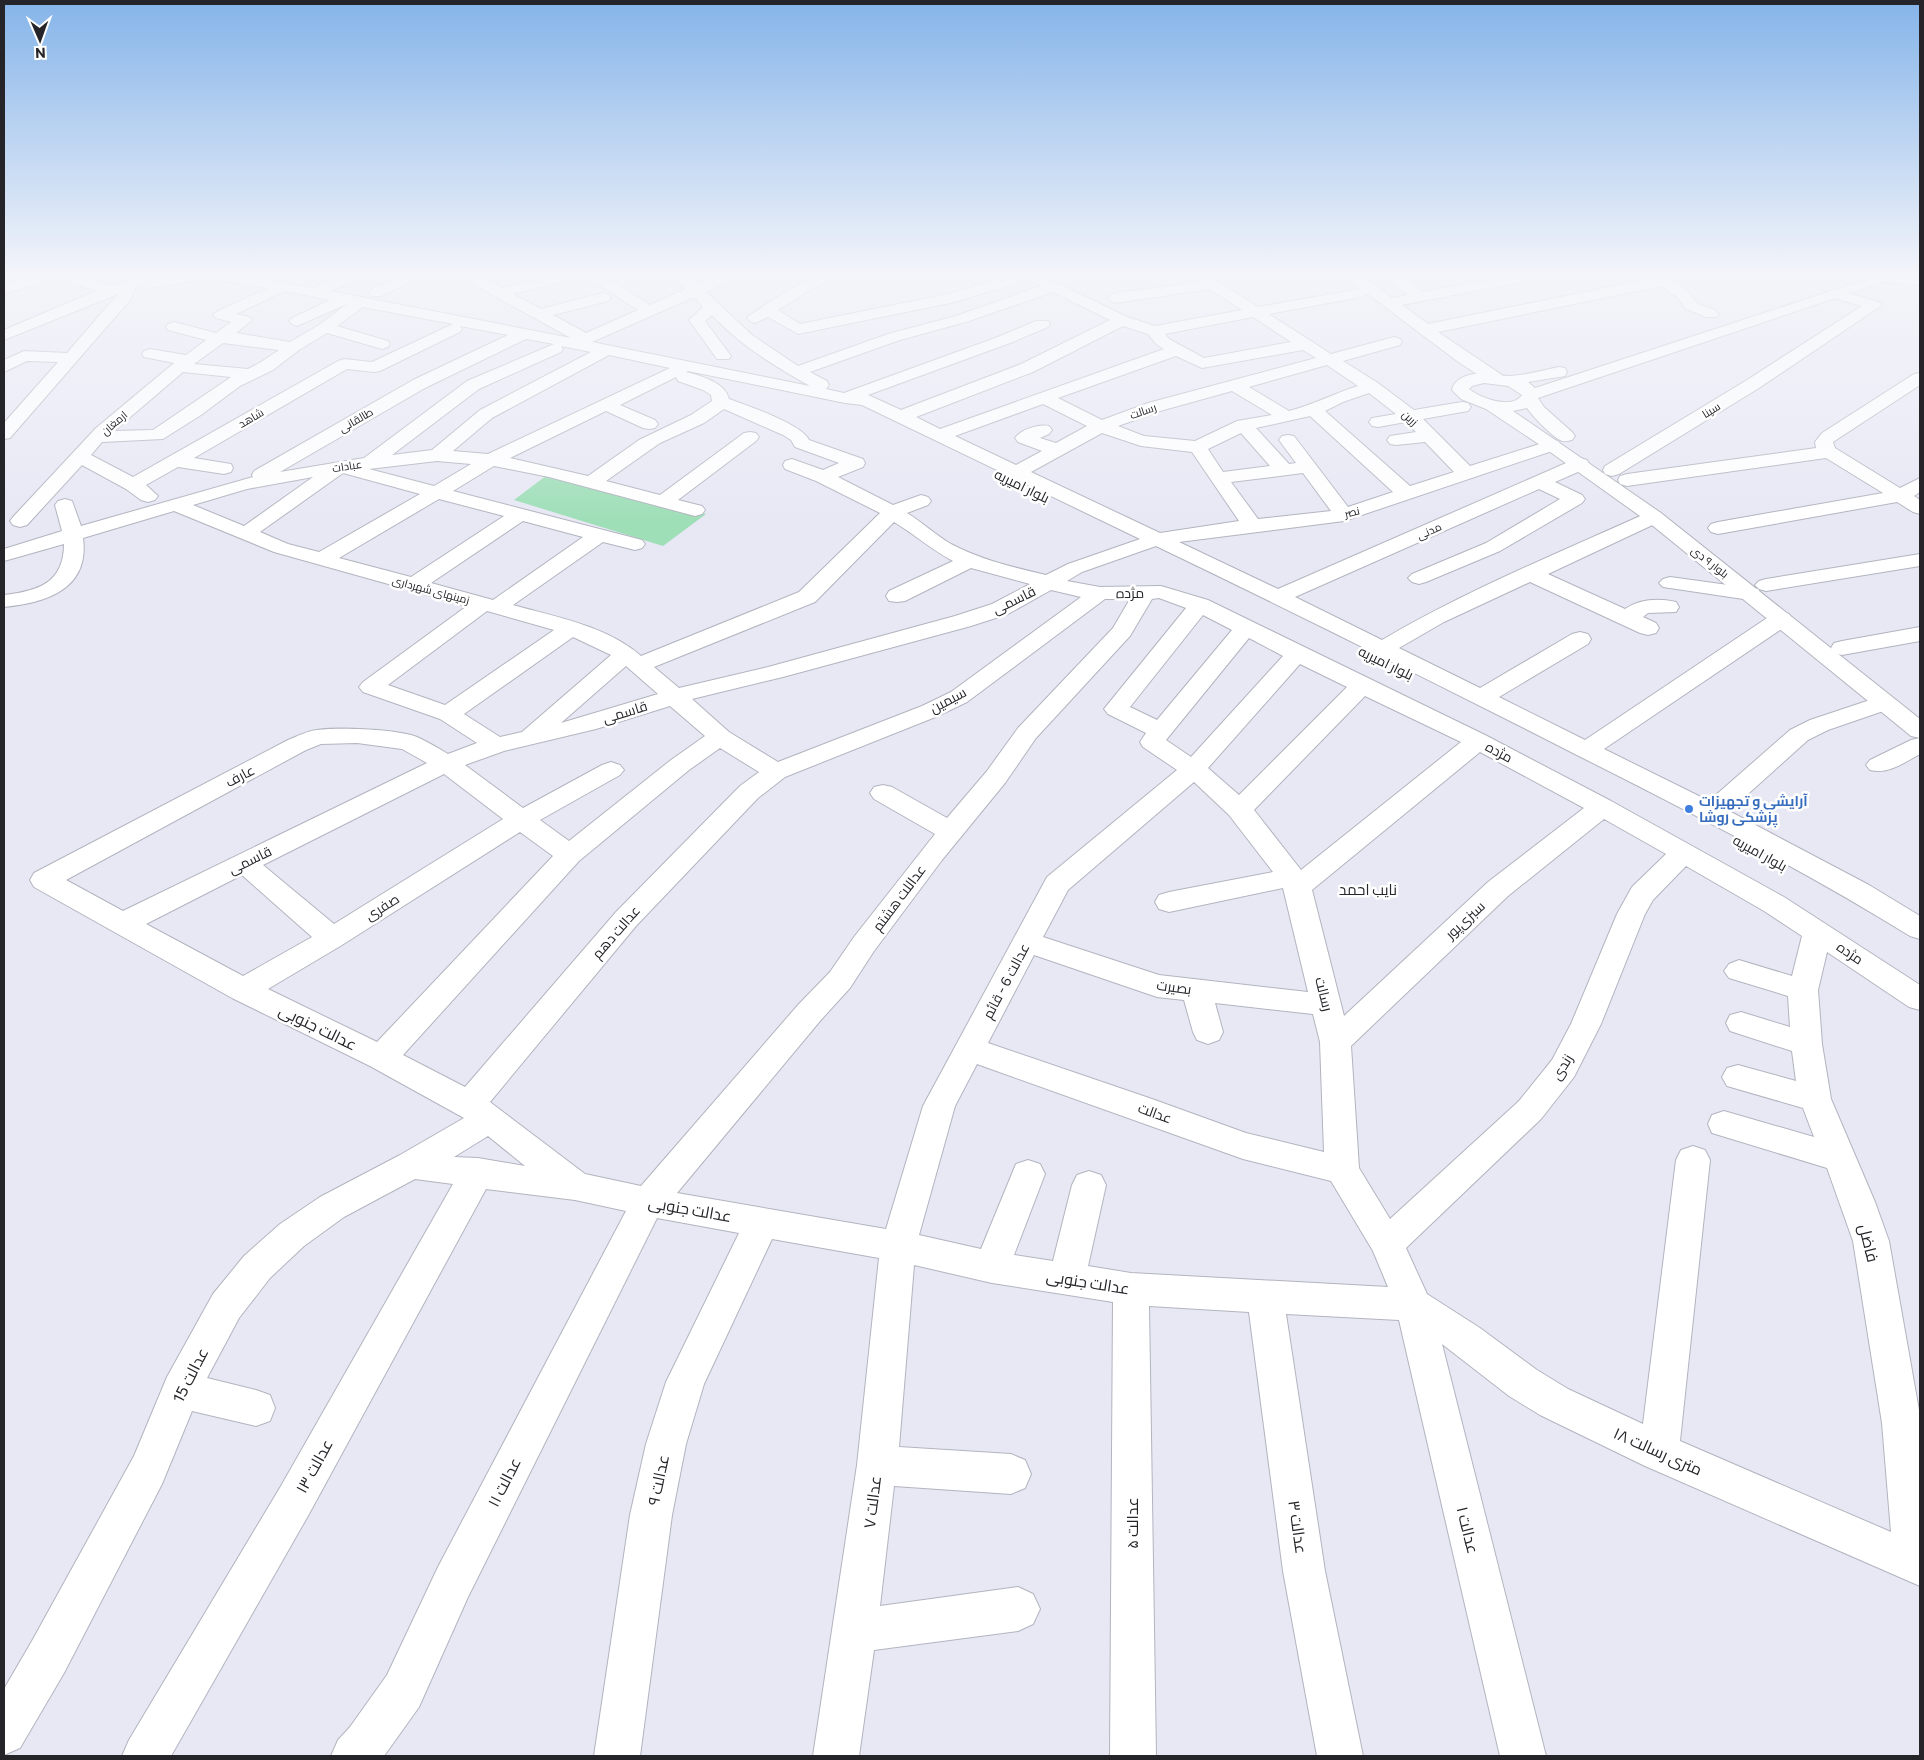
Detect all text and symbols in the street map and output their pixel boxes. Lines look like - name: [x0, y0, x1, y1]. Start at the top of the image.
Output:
- north arrow: [15, 15, 65, 65]
- text: N: [35, 45, 46, 62]
- street label: سینا: [1699, 399, 1722, 420]
- street label: رسالت: [1128, 400, 1158, 422]
- street label: شاهد: [236, 405, 266, 430]
- street label: طالقانی: [336, 405, 376, 435]
- street label: زرین: [1399, 407, 1421, 429]
- street label: ارمغان: [98, 408, 130, 438]
- street label: عبادات: [331, 457, 363, 474]
- street label: بلوار امیریه: [992, 465, 1053, 506]
- street label: نصر: [1342, 503, 1361, 521]
- street label: مدنی: [1414, 519, 1444, 543]
- street label: بلوار ۹ دی: [1688, 543, 1732, 581]
- street label: زمینهای شهرداری: [391, 573, 471, 607]
- street label: قاسمی: [989, 582, 1038, 617]
- street label: مژده: [1116, 584, 1144, 601]
- street label: بلوار امیریه: [1356, 642, 1417, 683]
- street label: سیمین: [927, 683, 969, 716]
- street label: قاسمی: [600, 697, 649, 726]
- street label: مژده: [1483, 737, 1516, 766]
- street label: عارف: [222, 761, 257, 790]
- place label: آرایشی و تجهیزات پزشکی روشا: [1699, 792, 1808, 828]
- marker: آرایشی و تجهیزات پزشکی روشا: [1683, 803, 1695, 815]
- street label: بلوار امیریه: [1730, 831, 1790, 874]
- street label: قاسمی: [225, 842, 274, 877]
- street label: عداللت هشتم: [868, 861, 931, 935]
- district label: نایب احمد: [1339, 880, 1397, 898]
- street label: صفری: [361, 890, 402, 924]
- street label: سبزی‌پور: [1441, 897, 1489, 944]
- street label: عدالت دهم: [588, 902, 645, 963]
- street label: مژده: [1834, 938, 1867, 968]
- street label: عدالت 6 - قائم: [979, 940, 1034, 1022]
- street label: رسالت: [1312, 975, 1337, 1013]
- street label: بصیرت: [1156, 976, 1193, 997]
- street label: عدالت جنوبی: [275, 1000, 360, 1055]
- street label: زندی: [1547, 1051, 1576, 1083]
- street label: عدالت: [1136, 1099, 1174, 1126]
- street label: عدالت جنوبی: [647, 1192, 733, 1227]
- street label: فاضل: [1854, 1222, 1883, 1264]
- street label: عدالت جنوبی: [1045, 1266, 1131, 1299]
- street label: عدالت 15: [168, 1344, 211, 1405]
- street label: ۱۸ متری رسالت: [1610, 1423, 1705, 1480]
- street label: عدالت ۱۳: [291, 1436, 336, 1496]
- street label: عدالت ۹: [643, 1453, 672, 1507]
- street label: عدالت ۱۱: [483, 1454, 524, 1510]
- street label: عدالت ۷: [859, 1475, 884, 1529]
- street label: عدالت ۵: [1122, 1497, 1141, 1549]
- street label: عدالت ۳: [1285, 1499, 1312, 1555]
- street label: عدالت ۱: [1453, 1504, 1483, 1555]

